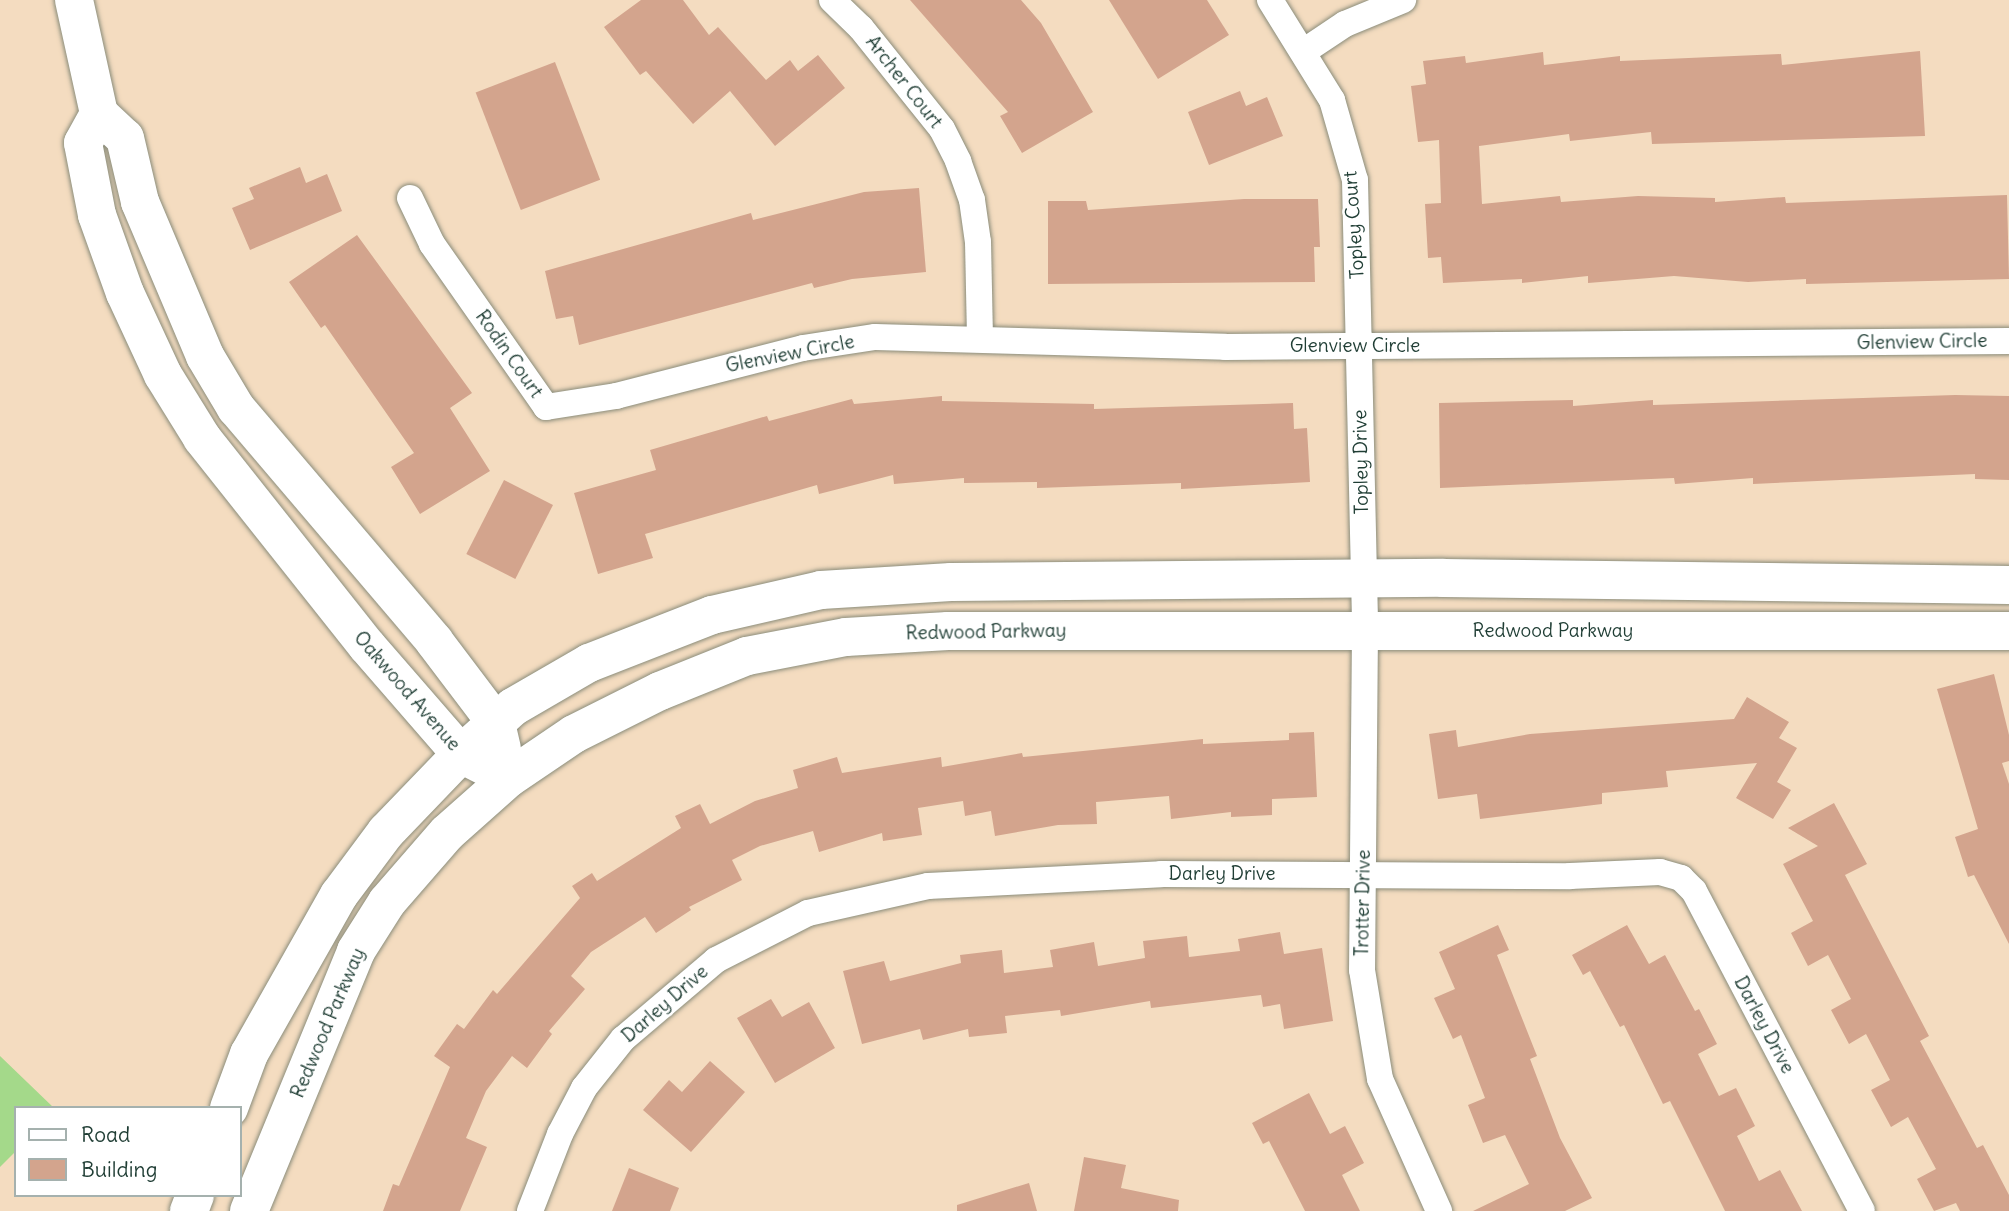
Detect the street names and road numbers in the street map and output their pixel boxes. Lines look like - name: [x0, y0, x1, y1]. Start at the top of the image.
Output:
- street label: Archer Court: [861, 31, 947, 133]
- street label: Topley Court: [1339, 170, 1369, 280]
- street label: Rodin Court: [470, 306, 548, 402]
- street label: Glenview Circle: [1856, 329, 1988, 355]
- street label: Glenview Circle: [724, 330, 856, 378]
- street label: Glenview Circle: [1290, 335, 1420, 357]
- street label: Topley Drive: [1349, 409, 1373, 515]
- street label: Redwood Parkway: [905, 619, 1067, 645]
- street label: Redwood Parkway: [1473, 620, 1633, 642]
- street label: Oakwood Avenue: [349, 627, 465, 755]
- street label: Trotter Drive: [1351, 849, 1375, 957]
- street label: Darley Drive: [1169, 863, 1275, 885]
- street label: Redwood Parkway: [286, 945, 370, 1101]
- street label: Darley Drive: [617, 960, 713, 1048]
- street label: Darley Drive: [1729, 972, 1799, 1078]

